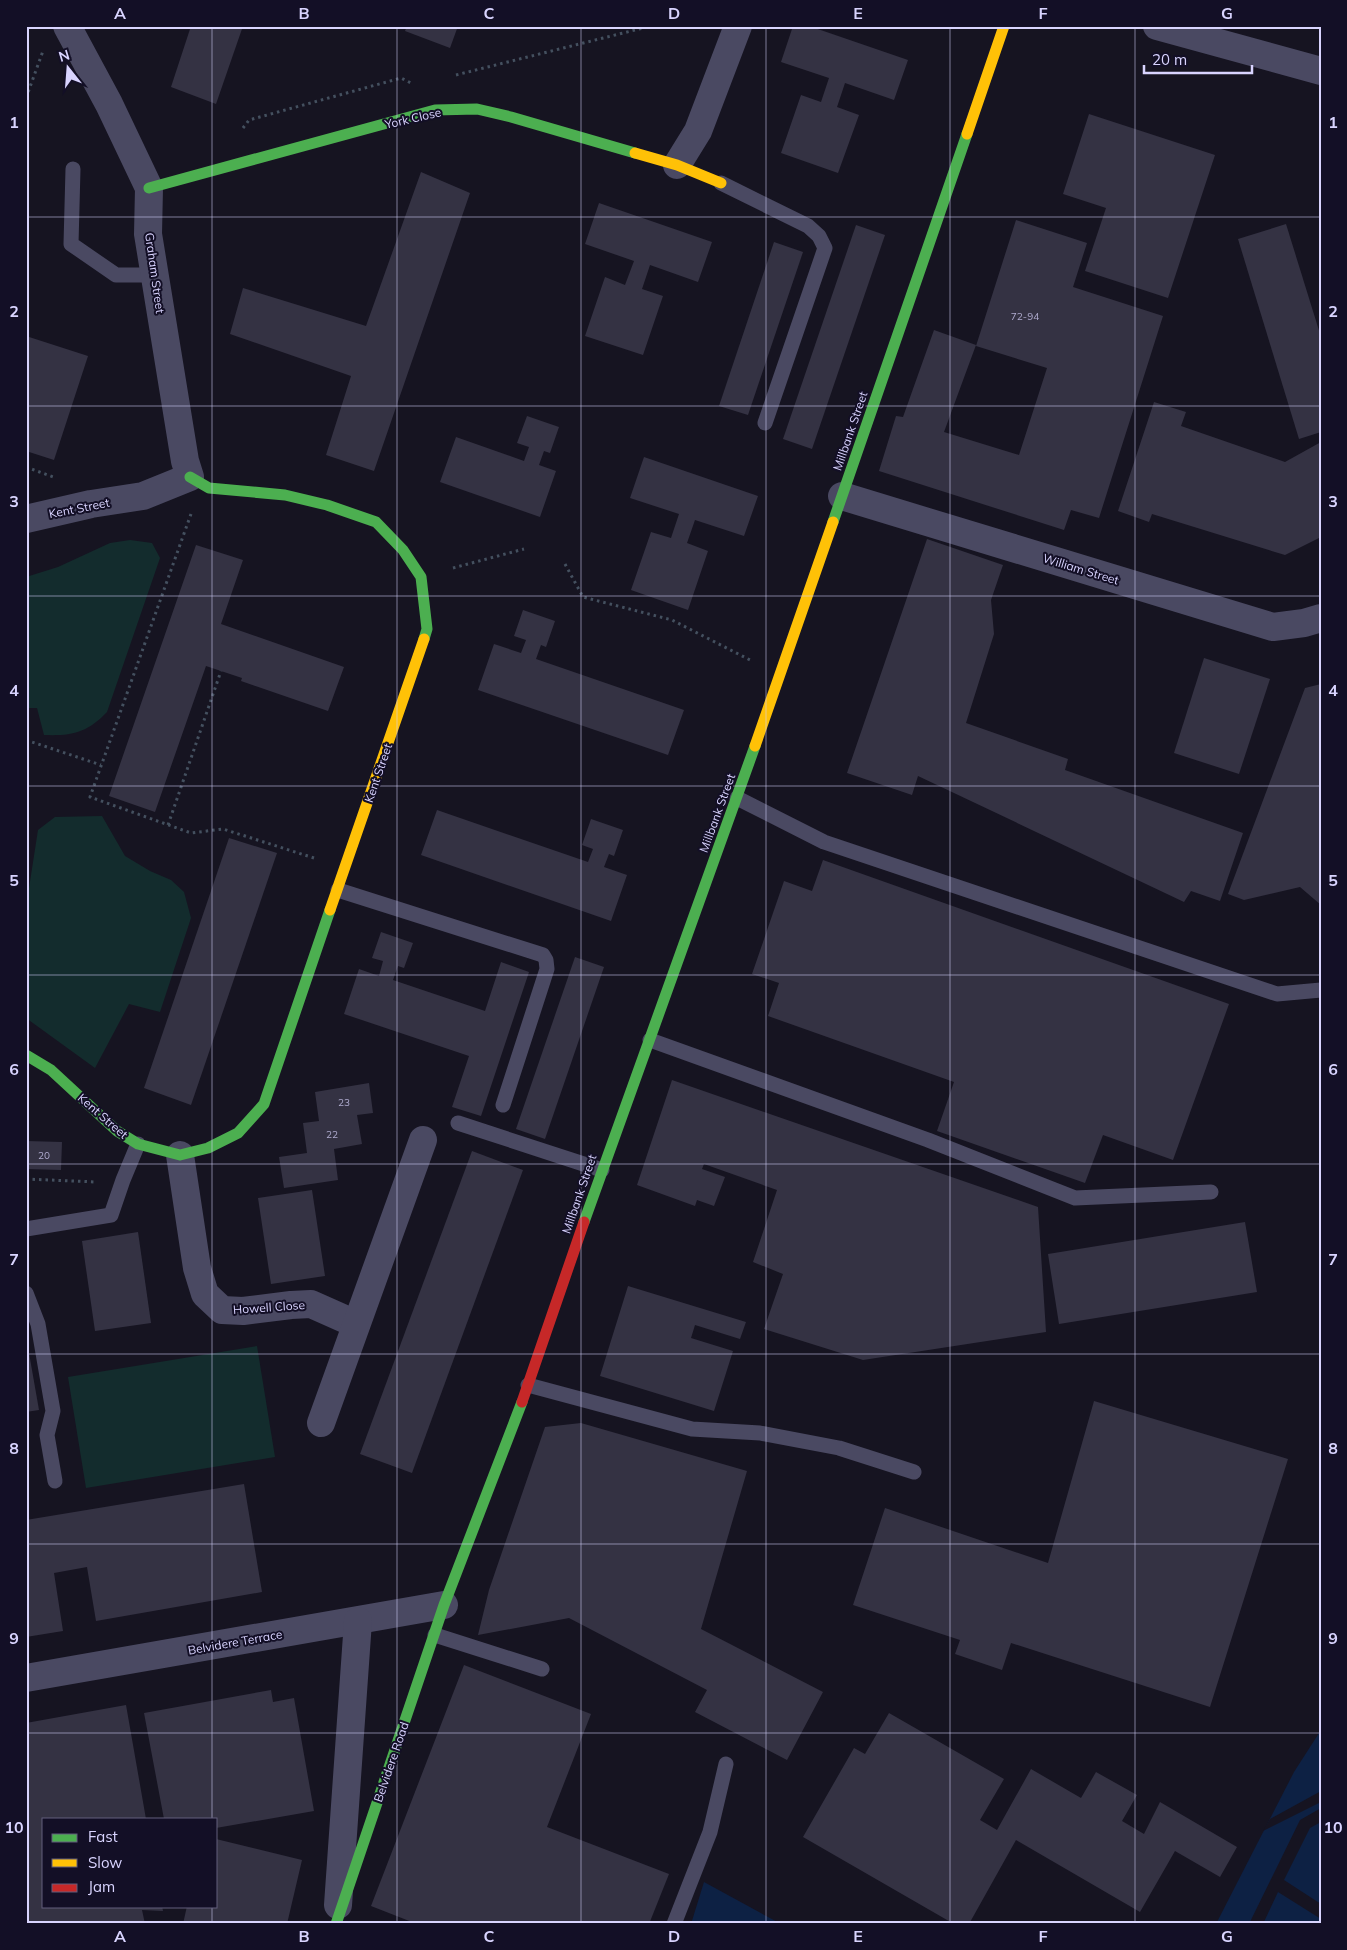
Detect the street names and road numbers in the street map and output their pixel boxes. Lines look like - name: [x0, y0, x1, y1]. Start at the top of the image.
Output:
- street label: York Close: [382, 104, 443, 132]
- street label: Graham Street: [142, 232, 168, 314]
- street label: Millbank Street: [829, 389, 871, 473]
- street label: Kent Street: [47, 495, 111, 521]
- street label: William Street: [1041, 550, 1121, 588]
- street label: Kent Street: [361, 741, 395, 805]
- street label: Millbank Street: [696, 772, 738, 854]
- street label: Kent Street: [75, 1090, 131, 1142]
- street label: Millbank Street: [558, 1152, 600, 1236]
- street label: Howell Close: [233, 1297, 305, 1317]
- street label: Belvidere Terrace: [187, 1626, 283, 1658]
- street label: Belvidere Road: [370, 1720, 412, 1804]

